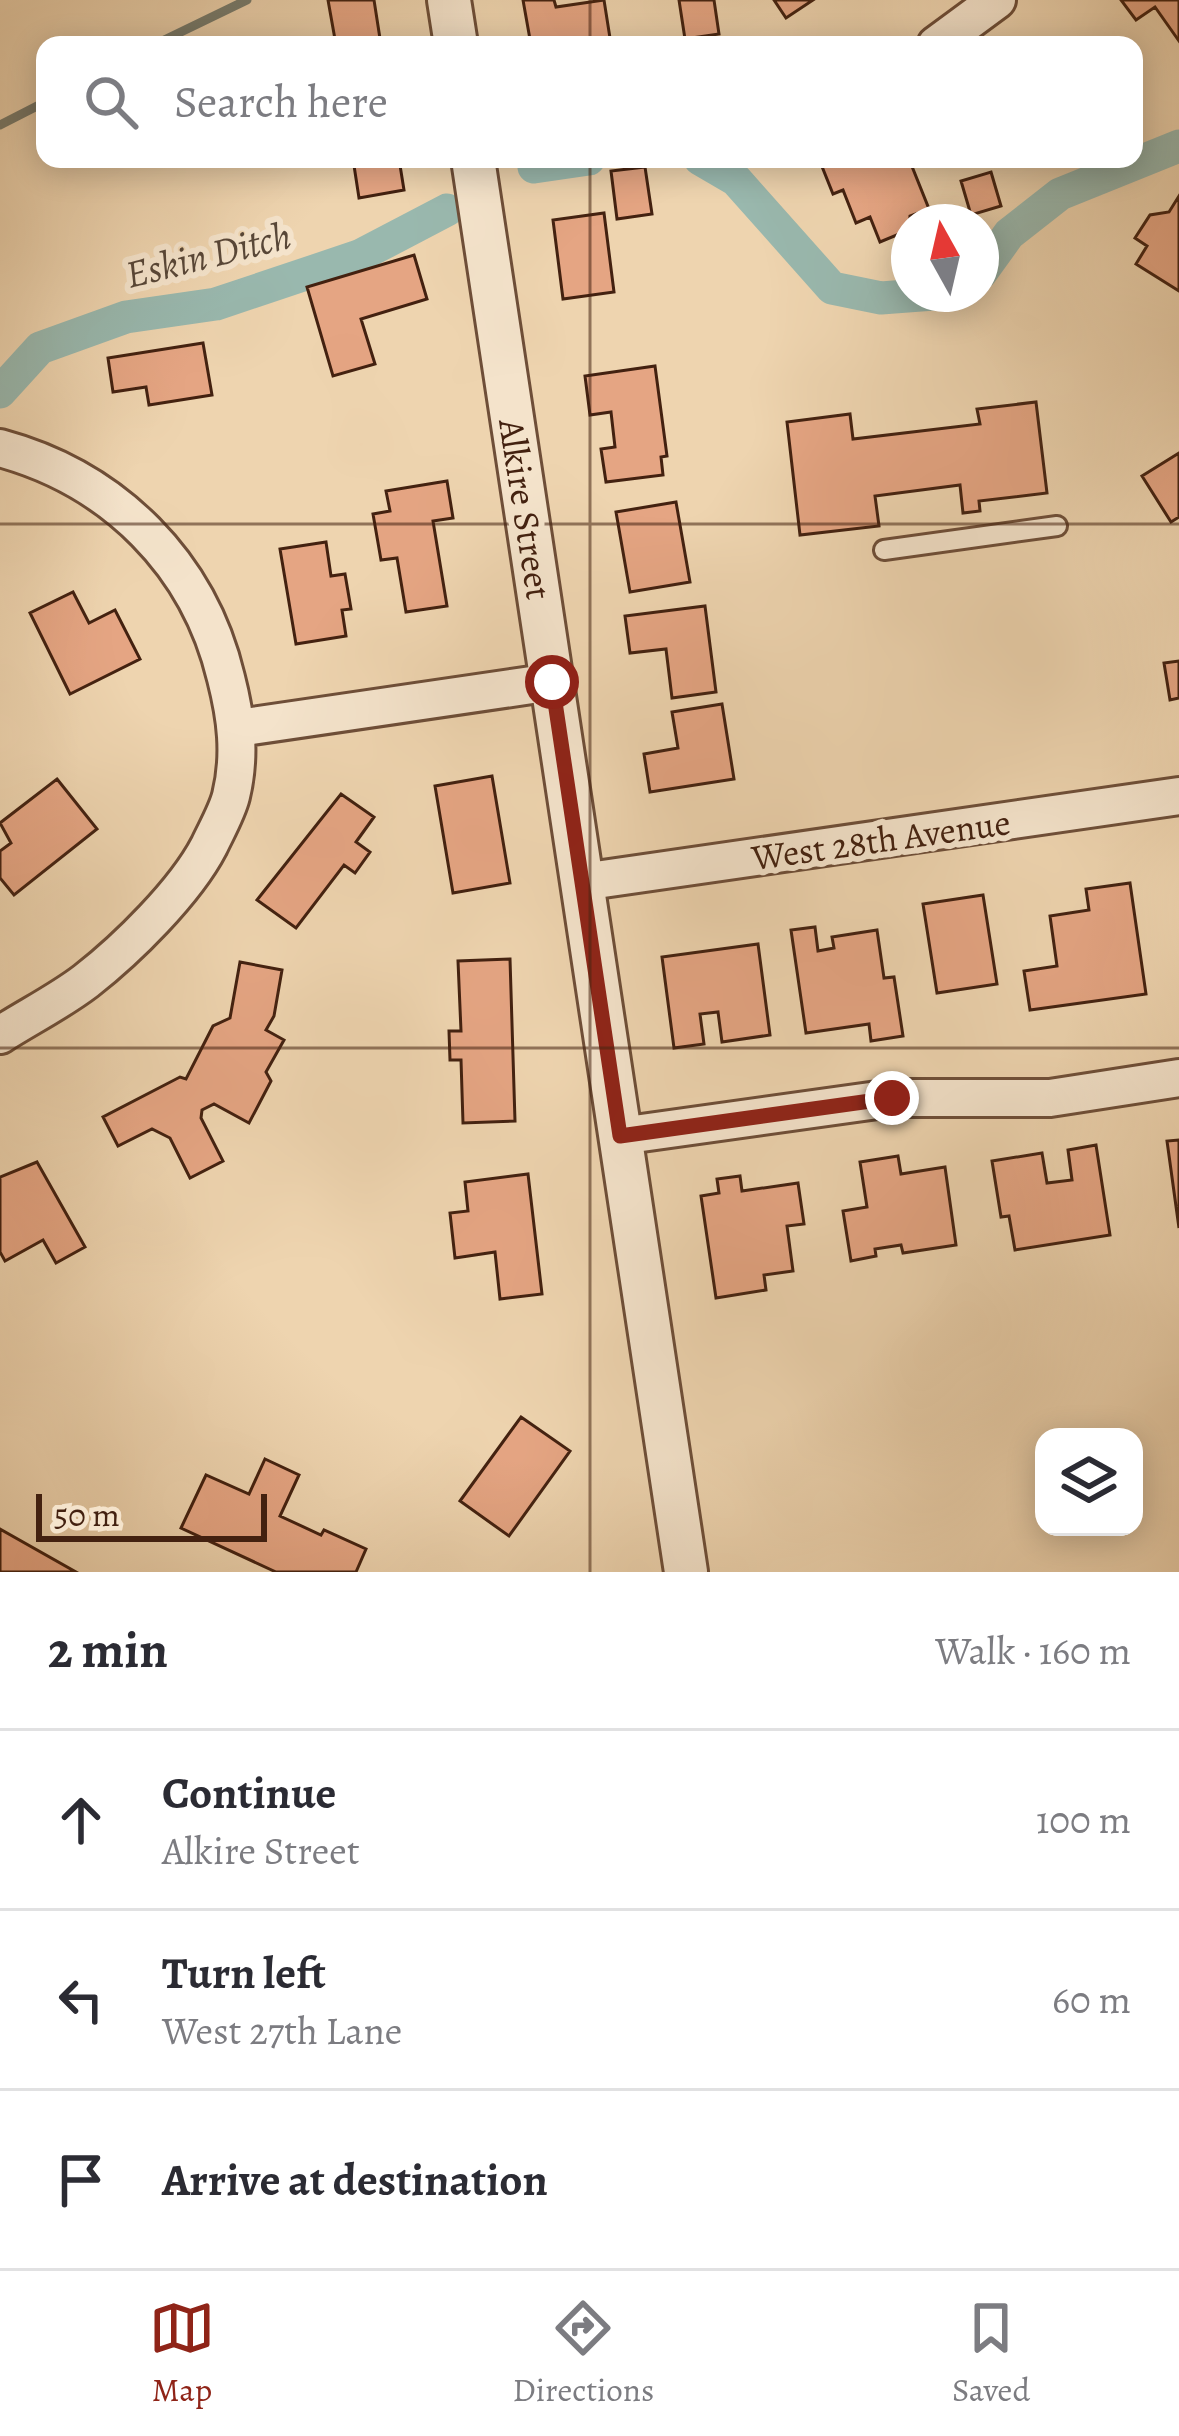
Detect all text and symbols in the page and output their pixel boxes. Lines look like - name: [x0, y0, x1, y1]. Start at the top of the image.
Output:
- search box: [36, 36, 1143, 168]
- icon: search: [78, 69, 144, 135]
- text: Search here: [174, 71, 388, 133]
- north arrow: [891, 204, 999, 312]
- water label: Eskin Ditch: [120, 208, 296, 301]
- street label: Alkire Street: [487, 414, 564, 603]
- route start: [525, 655, 579, 709]
- street label: West 28th Avenue: [748, 797, 1013, 882]
- route end: [865, 1071, 919, 1125]
- map controls: [1035, 1428, 1143, 1536]
- button: layers: [1035, 1428, 1143, 1536]
- scale bar: [36, 1488, 267, 1541]
- text: 50 m: [54, 1492, 120, 1537]
- text: 2 min: [48, 1615, 168, 1685]
- text: Walk · 160 m: [935, 1624, 1131, 1677]
- text: Continue: [162, 1762, 336, 1824]
- icon: ahead: [48, 1787, 114, 1853]
- text: 100 m: [1036, 1793, 1131, 1846]
- text: Alkire Street: [162, 1824, 360, 1877]
- text: Turn left: [162, 1942, 326, 2004]
- icon: left: [48, 1967, 114, 2033]
- text: 60 m: [1052, 1973, 1131, 2026]
- text: West 27th Lane: [162, 2004, 402, 2057]
- icon: arrive: [48, 2147, 114, 2213]
- text: Arrive at destination: [162, 2149, 548, 2211]
- tab: Map: [149, 2295, 215, 2412]
- tab: Directions: [513, 2295, 654, 2412]
- tab: Saved: [952, 2295, 1030, 2412]

